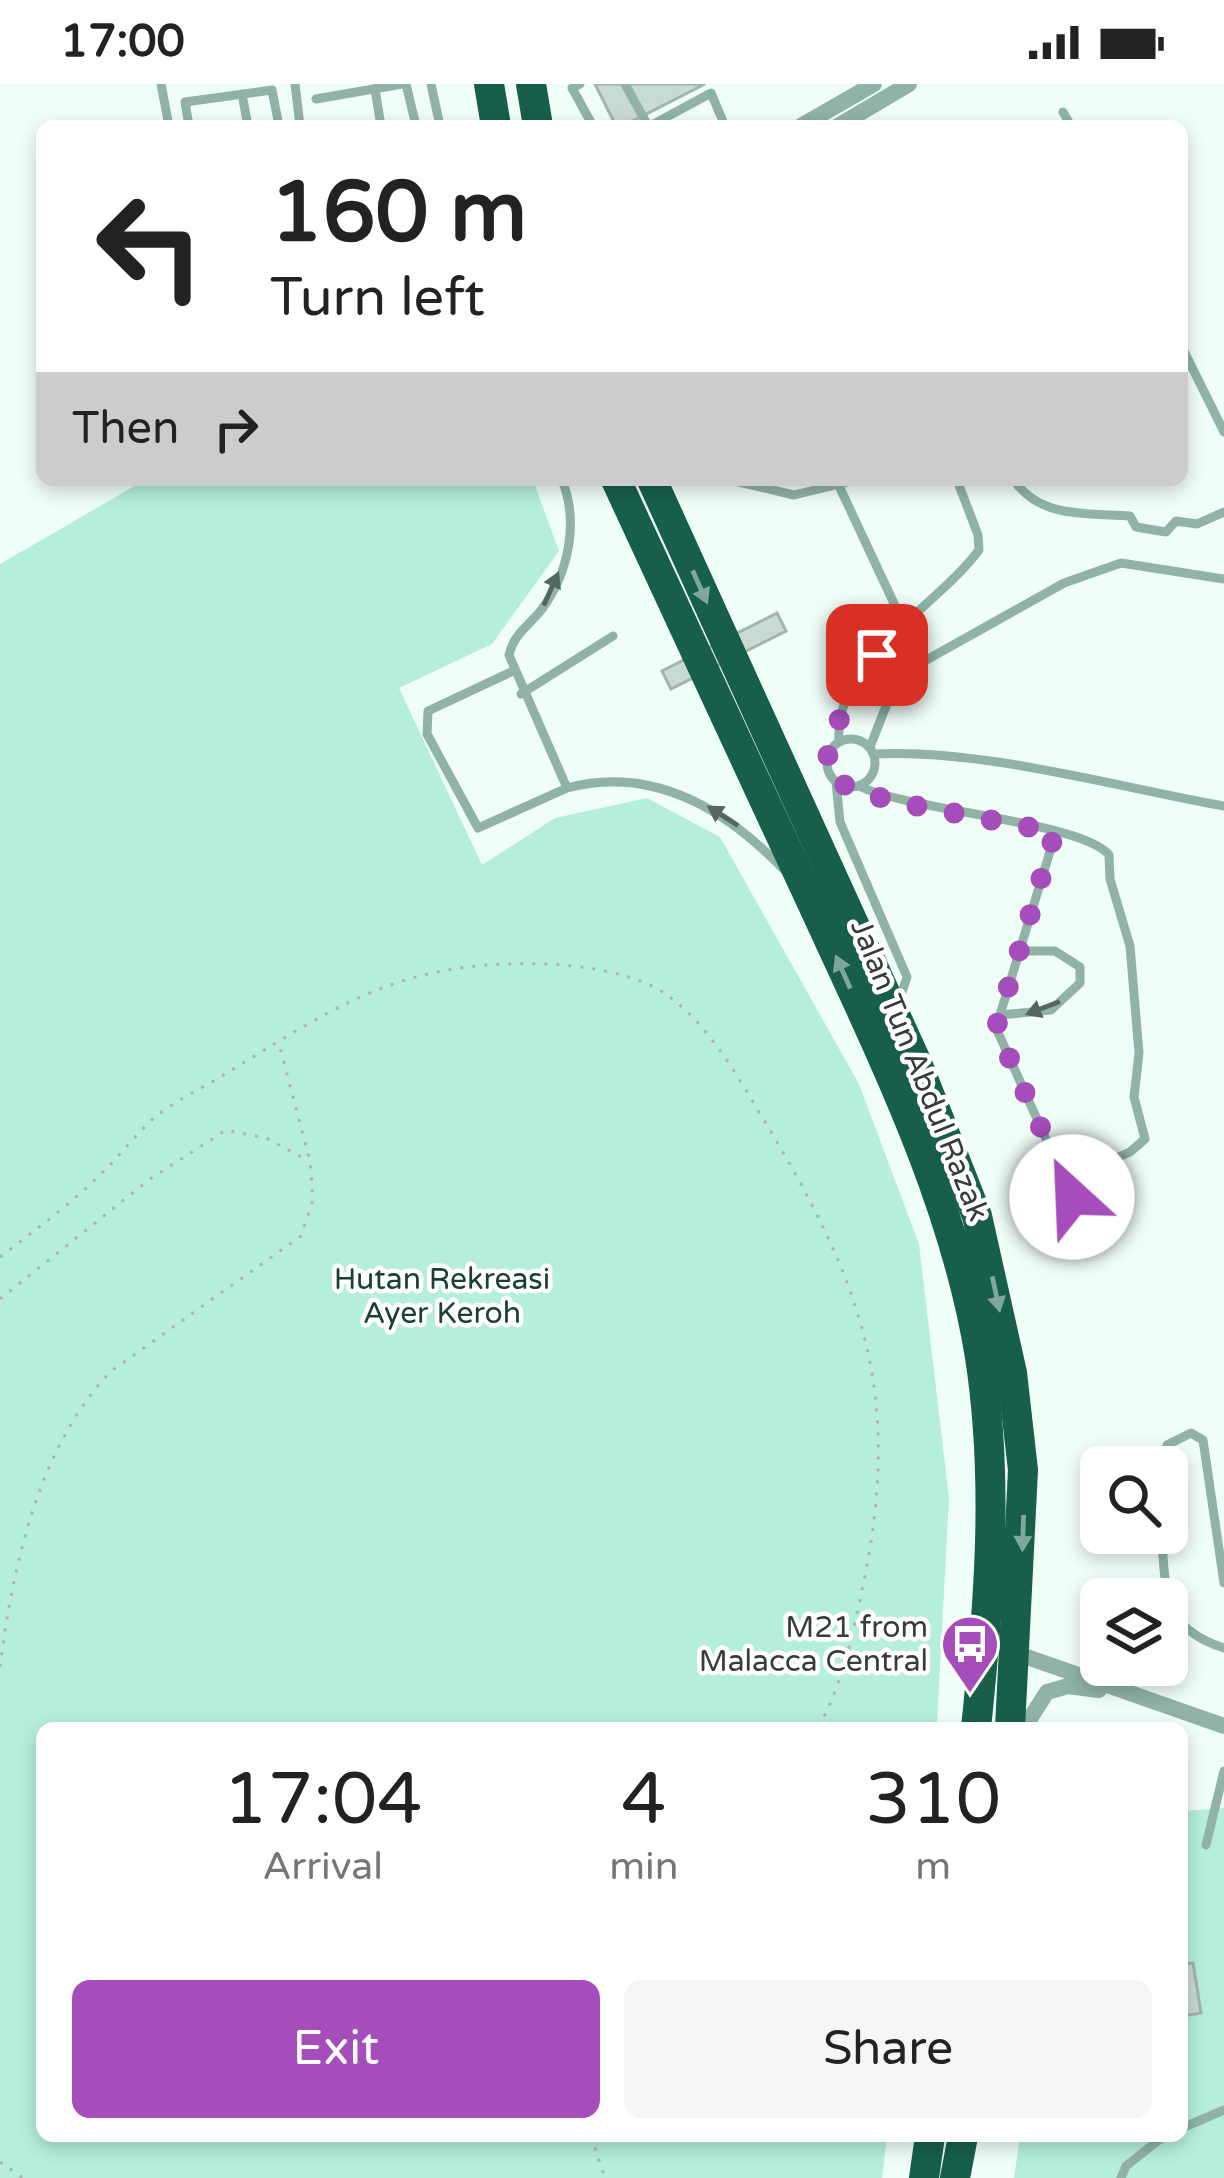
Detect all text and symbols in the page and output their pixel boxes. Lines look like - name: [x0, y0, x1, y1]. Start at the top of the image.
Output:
- text: 17:00: [60, 15, 185, 69]
- text: 160 m: [270, 163, 527, 264]
- icon: left: [72, 168, 228, 324]
- text: Turn left: [270, 265, 485, 330]
- icon: right: [203, 396, 269, 462]
- text: Then: [72, 402, 179, 456]
- one-way arrow: [690, 569, 710, 604]
- one-way arrow: [542, 570, 561, 606]
- pin: [826, 604, 928, 706]
- icon: arrive: [844, 622, 910, 688]
- one-way arrow: [707, 806, 739, 828]
- street label: Jalan Tun Abdul Razak: [842, 914, 997, 1226]
- one-way arrow: [832, 954, 852, 989]
- one-way arrow: [1025, 999, 1061, 1018]
- position arrow: [1009, 1134, 1135, 1260]
- park label: Hutan Rekreasi Ayer Keroh: [334, 1261, 550, 1332]
- one-way arrow: [988, 1275, 1007, 1313]
- map controls: [1080, 1446, 1188, 1686]
- button: search: [1080, 1446, 1188, 1554]
- one-way arrow: [1013, 1515, 1032, 1553]
- button: layers: [1080, 1578, 1188, 1686]
- place label: M21 from Malacca Central: [699, 1609, 928, 1680]
- bus stop icon: M21 from Malacca Central: [939, 1613, 1001, 1695]
- text: 17:04: [223, 1757, 422, 1844]
- text: 4: [621, 1757, 667, 1844]
- text: 310: [865, 1757, 1001, 1844]
- text: Arrival: [262, 1843, 383, 1890]
- text: min: [609, 1843, 679, 1890]
- text: m: [915, 1843, 951, 1890]
- button: Exit: [72, 1980, 600, 2118]
- button: Share: [624, 1980, 1152, 2118]

